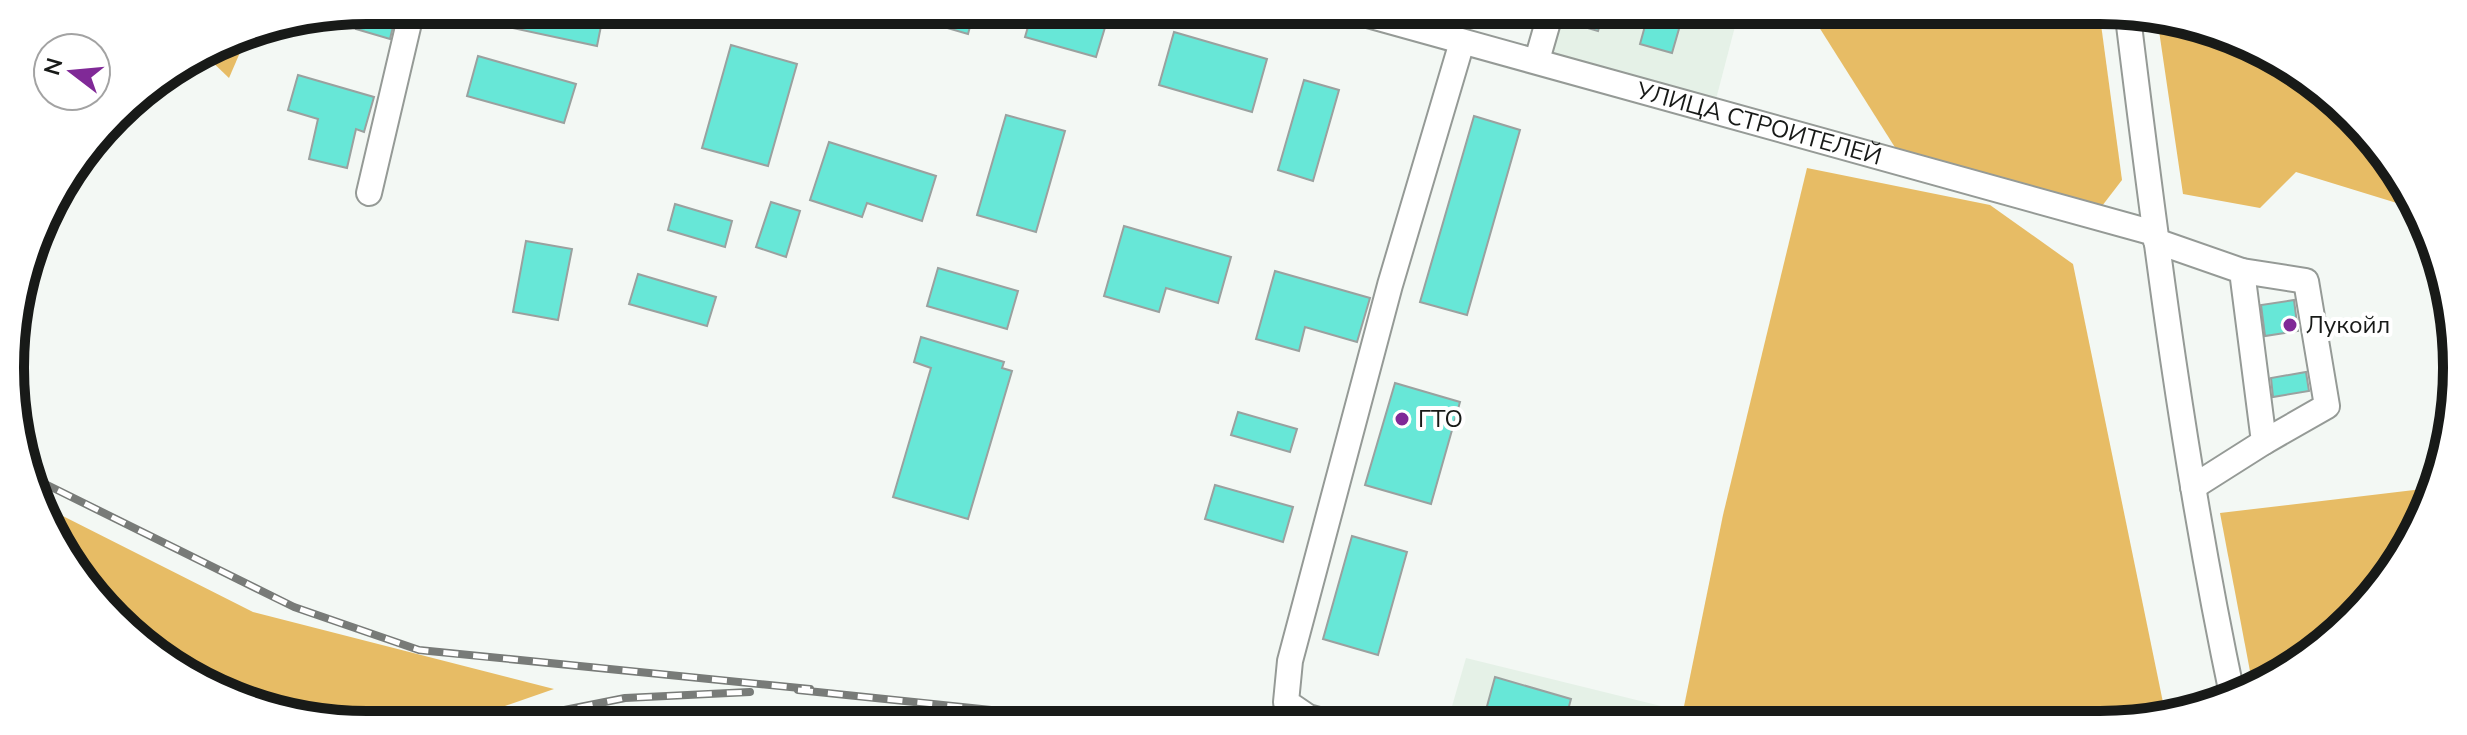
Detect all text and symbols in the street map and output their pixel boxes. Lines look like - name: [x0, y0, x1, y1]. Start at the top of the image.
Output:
- north arrow: [32, 32, 112, 112]
- text: N: [37, 55, 70, 79]
- street label: УЛИЦА СТРОИТЕЛЕЙ: [1632, 74, 1885, 173]
- place label: Лукойл: [2306, 309, 2390, 341]
- marker: Лукойл: [2281, 316, 2299, 334]
- place label: ГТО: [1418, 403, 1463, 435]
- marker: ГТО: [1393, 410, 1411, 428]

